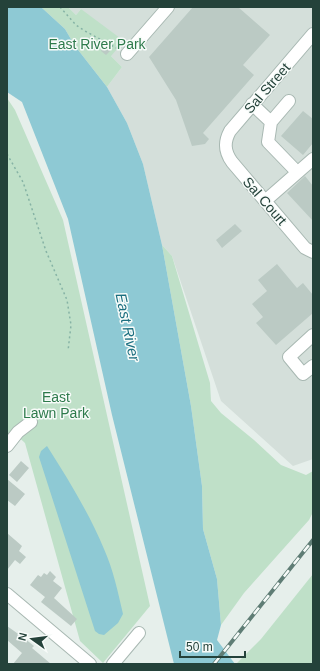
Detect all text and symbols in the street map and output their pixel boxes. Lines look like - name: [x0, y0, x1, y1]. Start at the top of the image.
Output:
- park label: East River Park: [48, 36, 147, 52]
- street label: Sal Street: [241, 59, 293, 116]
- street label: Sal Court: [240, 174, 290, 228]
- water label: East River: [112, 291, 144, 364]
- park label: East Lawn Park: [23, 389, 90, 421]
- north arrow: [12, 619, 52, 659]
- text: N: [16, 631, 29, 642]
- scale bar: [180, 633, 245, 659]
- text: 50 m: [186, 640, 213, 654]

